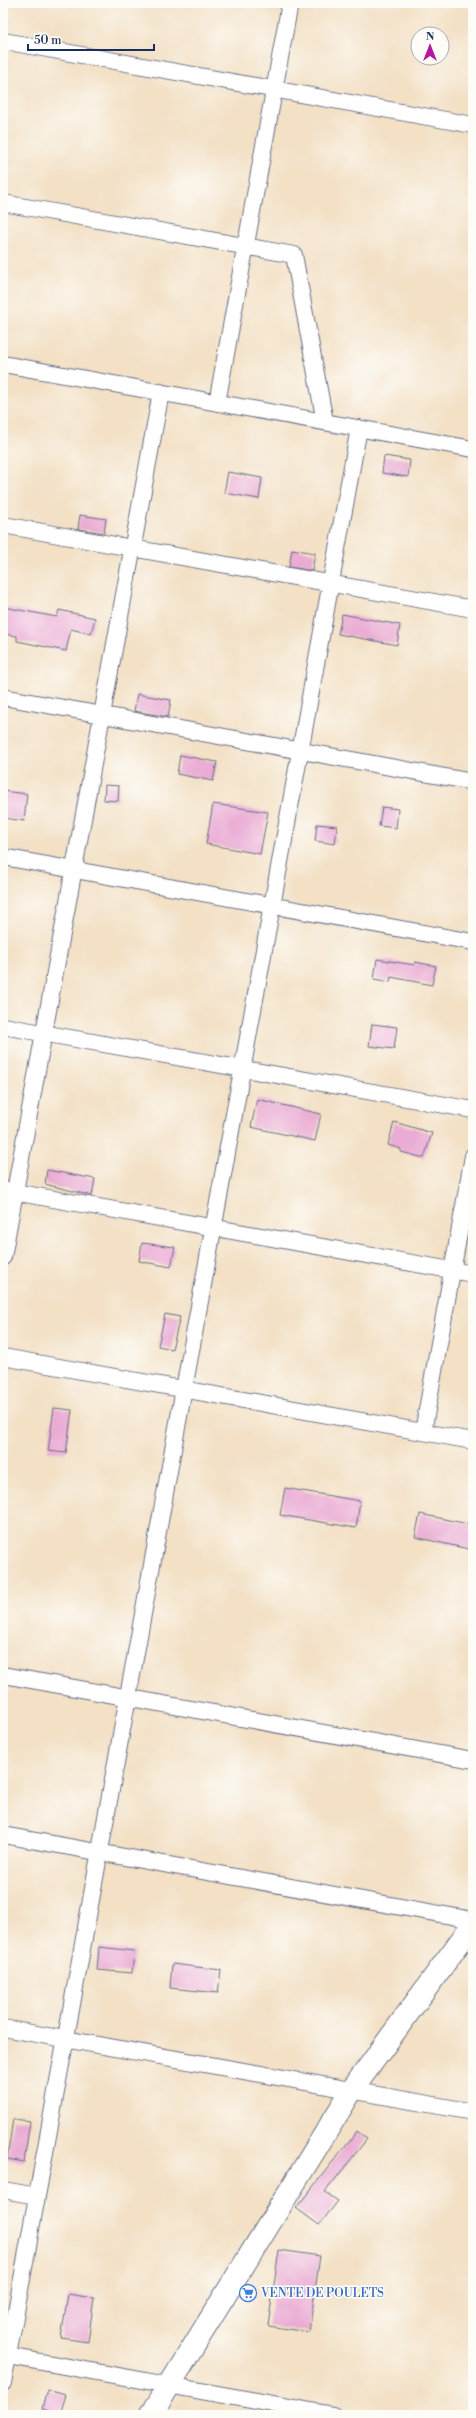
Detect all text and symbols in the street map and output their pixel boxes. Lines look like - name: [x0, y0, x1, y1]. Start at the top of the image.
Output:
- scale bar: [28, 26, 154, 52]
- north arrow: [410, 26, 450, 66]
- text: N: [426, 30, 435, 44]
- text: 50 m: [34, 33, 62, 48]
- supermarket icon: VENTE DE POULETS: [238, 2283, 258, 2303]
- place label: VENTE DE POULETS: [260, 2286, 384, 2301]

